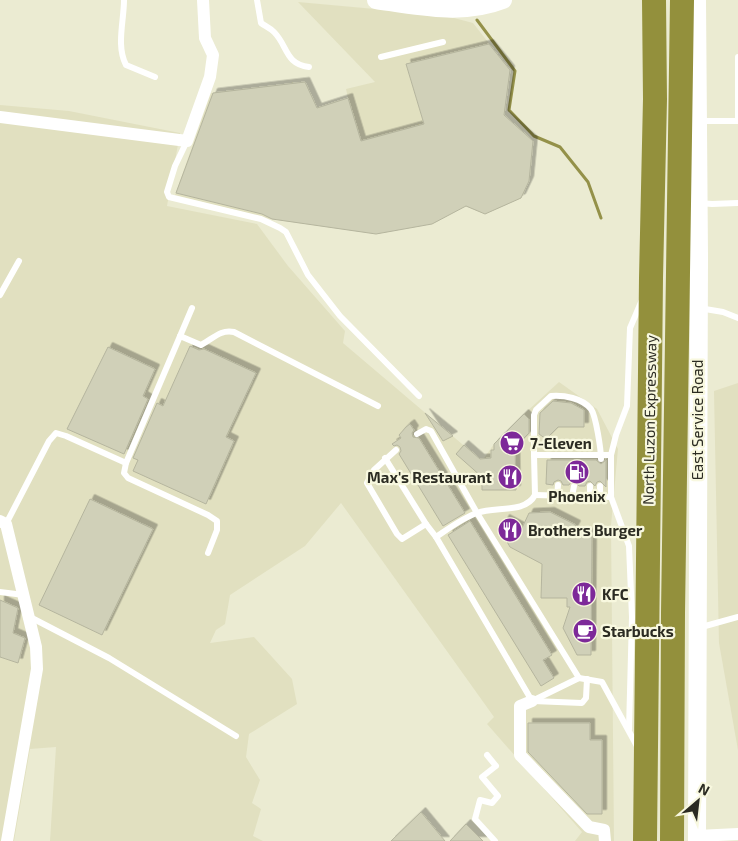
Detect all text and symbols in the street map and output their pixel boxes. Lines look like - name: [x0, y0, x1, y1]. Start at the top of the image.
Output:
- street label: North Luzon Expressway: [639, 335, 659, 505]
- street label: East Service Road: [688, 360, 706, 480]
- supermarket icon: 7-Eleven: [499, 430, 525, 456]
- place label: 7-Eleven: [530, 434, 592, 452]
- fuel station icon: Phoenix: [564, 459, 590, 485]
- restaurant icon: Max's Restaurant: [497, 464, 523, 490]
- place label: Max's Restaurant: [367, 468, 492, 486]
- place label: Phoenix: [548, 487, 606, 505]
- restaurant icon: Brothers Burger: [497, 517, 523, 543]
- place label: Brothers Burger: [528, 521, 643, 539]
- restaurant icon: KFC: [571, 581, 597, 607]
- place label: KFC: [602, 585, 629, 603]
- cafe icon: Starbucks: [572, 618, 598, 644]
- place label: Starbucks: [602, 622, 674, 640]
- north arrow: [673, 776, 723, 826]
- text: N: [696, 779, 713, 799]

